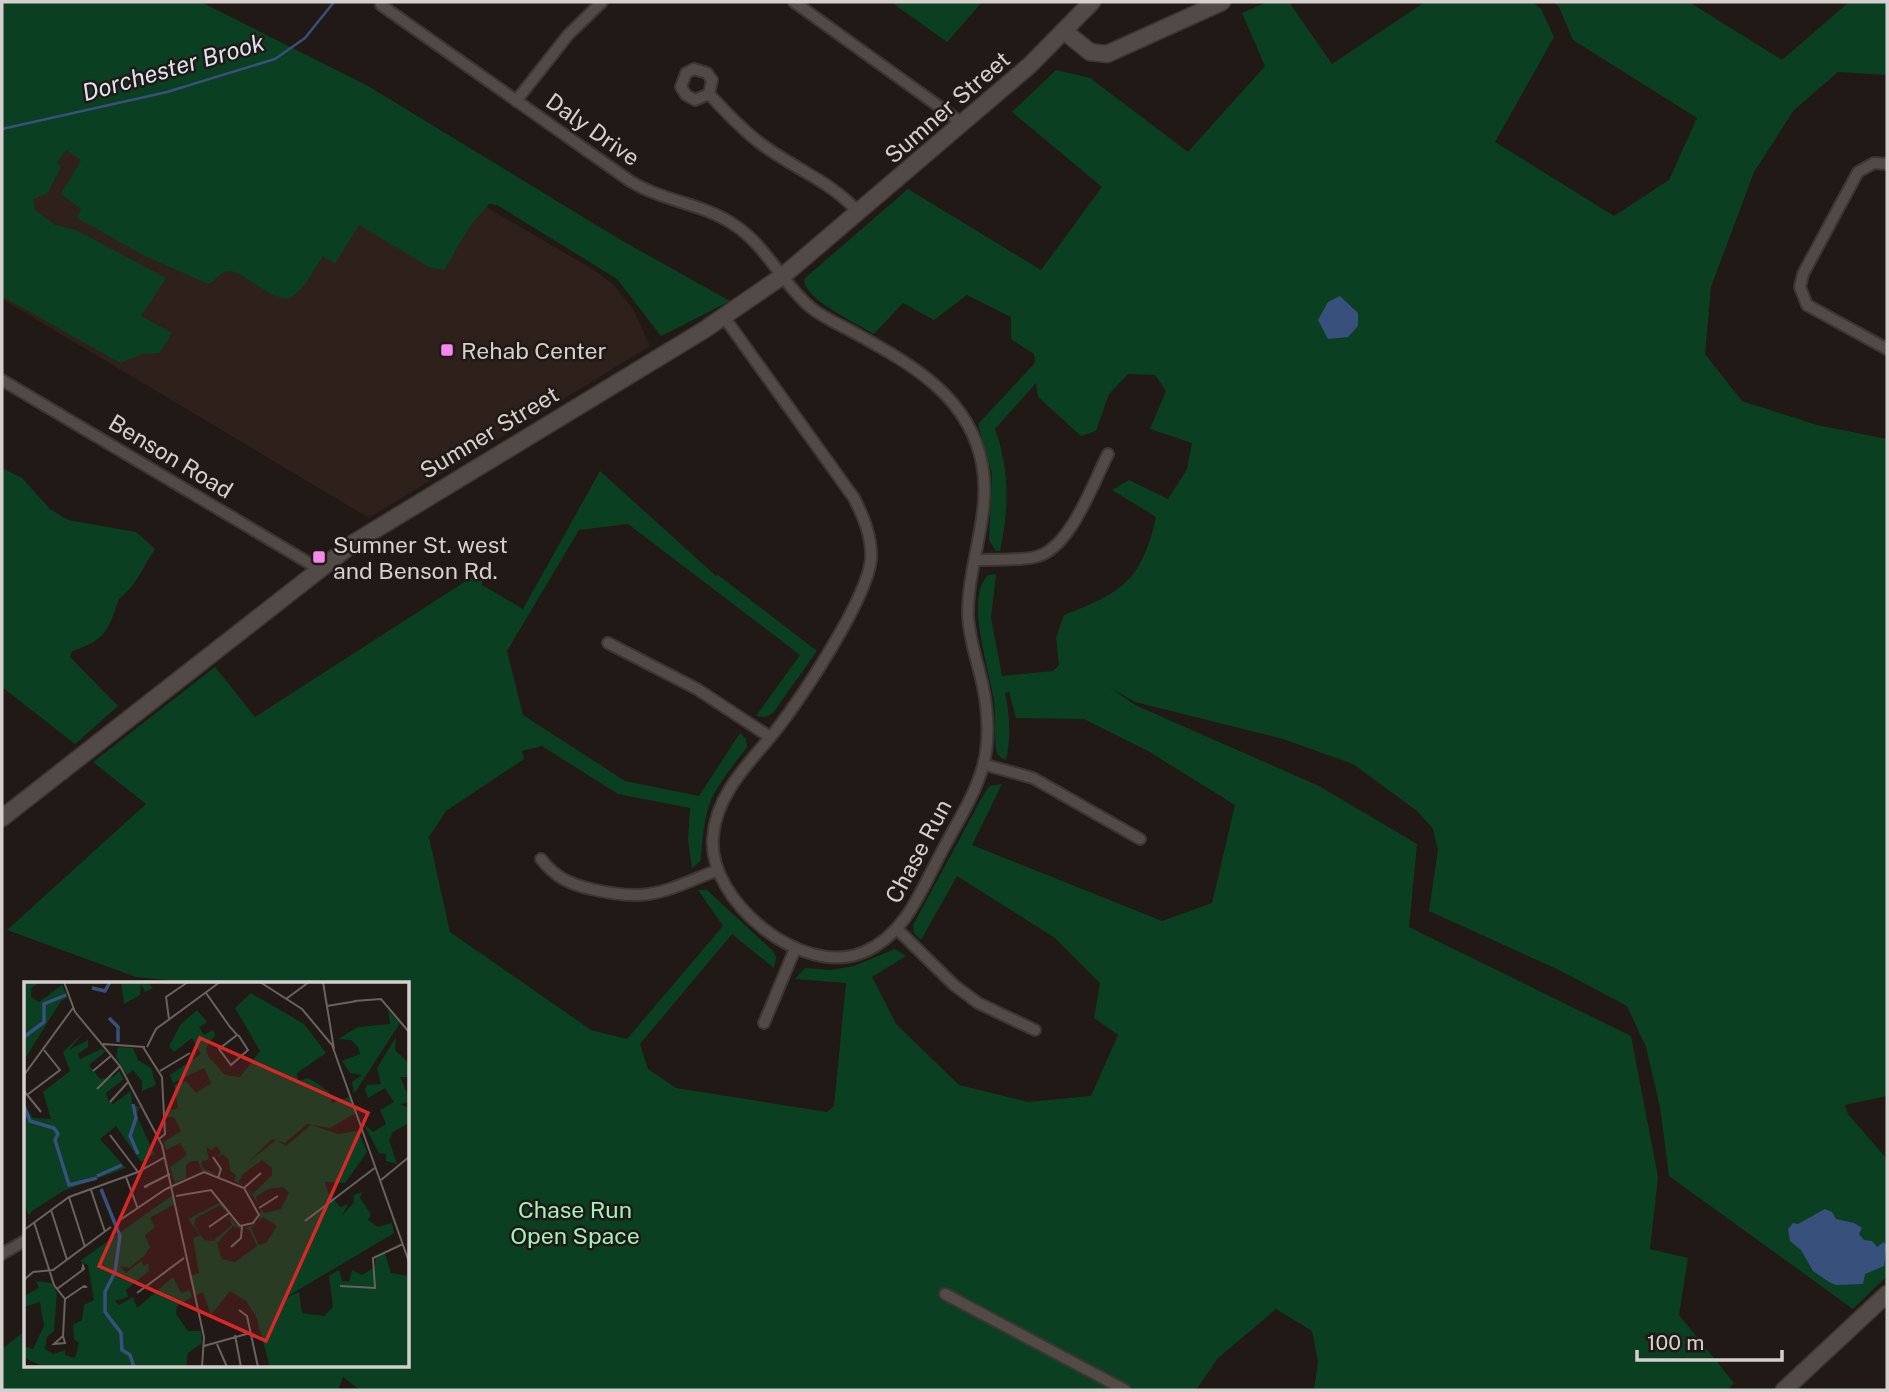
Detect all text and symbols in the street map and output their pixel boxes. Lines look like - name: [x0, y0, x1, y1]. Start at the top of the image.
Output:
- water label: Dorchester Brook: [79, 28, 267, 106]
- street label: Sumner Street: [879, 45, 1015, 169]
- street label: Daly Drive: [541, 87, 645, 171]
- place label: Rehab Center: [461, 337, 607, 364]
- marker: Rehab Center: [439, 342, 455, 358]
- street label: Sumner Street: [415, 380, 563, 484]
- street label: Benson Road: [104, 408, 238, 504]
- place label: Sumner St. west and Benson Rd.: [333, 531, 508, 584]
- marker: Sumner St. west and Benson Rd.: [311, 549, 327, 565]
- street label: Chase Run: [879, 794, 957, 908]
- inset map: [24, 982, 410, 1368]
- park label: Chase Run Open Space: [510, 1196, 640, 1249]
- scale bar: [1637, 1318, 1782, 1362]
- text: 100 m: [1647, 1330, 1704, 1355]

